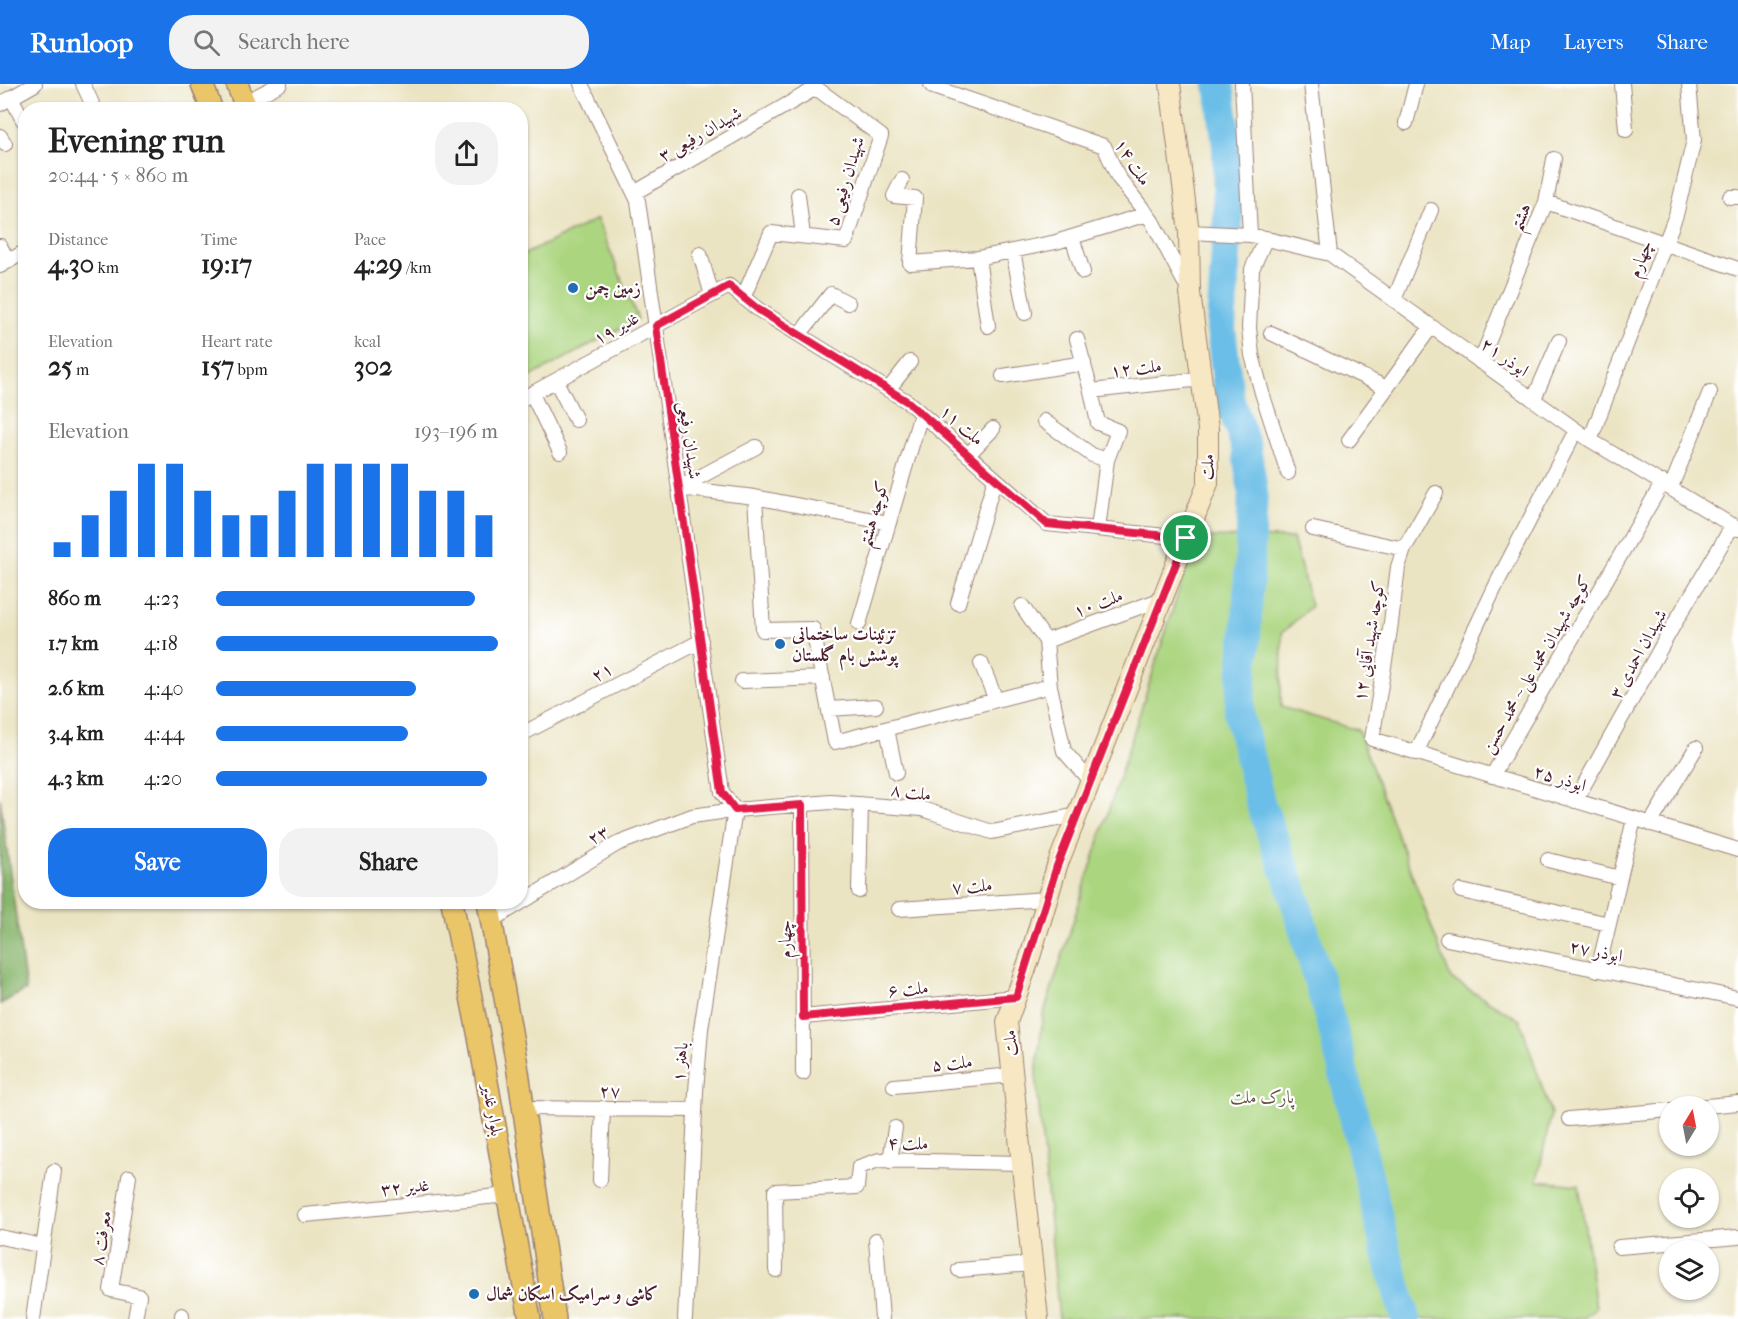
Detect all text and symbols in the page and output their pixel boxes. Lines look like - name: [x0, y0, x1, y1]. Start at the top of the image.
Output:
- search box: [169, 15, 589, 69]
- text: Runloop: [30, 26, 133, 59]
- icon: search: [190, 26, 223, 59]
- text: Search here: [238, 29, 350, 55]
- text: Map: [1490, 30, 1531, 54]
- text: Layers: [1564, 30, 1623, 54]
- text: Share: [1656, 30, 1708, 54]
- street label: ۳ شهیدان رفیعی: [655, 102, 747, 168]
- text: Evening run: [48, 122, 225, 161]
- button: share: [435, 122, 498, 185]
- street label: ۵ شهیدان رفیعی: [822, 134, 871, 229]
- street label: ۱۴ ملت: [1110, 135, 1155, 190]
- text: 20:44 · 5 × 860 m: [48, 164, 188, 187]
- street label: هشتم: [1505, 200, 1542, 237]
- text: Distance: [48, 230, 108, 249]
- text: Time: [201, 230, 237, 249]
- text: Pace: [354, 230, 386, 249]
- street label: چهارم: [1624, 238, 1662, 283]
- text: 4.30: [48, 249, 94, 280]
- text: 19:17: [201, 249, 252, 280]
- text: 4:29: [354, 249, 403, 280]
- text: km: [94, 258, 119, 277]
- text: /km: [403, 258, 432, 277]
- place label: زمین چمن: [585, 278, 641, 300]
- marker: زمین چمن: [566, 281, 580, 295]
- street label: ۱۹ غدیر: [590, 307, 643, 349]
- text: Elevation: [48, 332, 113, 351]
- text: Heart rate: [201, 332, 273, 351]
- text: kcal: [354, 332, 381, 351]
- street label: ۲۱ ابوذر: [1477, 333, 1533, 381]
- text: 25: [48, 351, 73, 382]
- text: 157: [201, 351, 234, 382]
- text: 302: [354, 351, 392, 382]
- street label: ۱۲ ملت: [1109, 355, 1163, 382]
- text: m: [73, 360, 89, 379]
- text: bpm: [234, 360, 268, 379]
- street label: شهیدان رفیعی: [672, 400, 705, 481]
- street label: ۱۱ ملت: [935, 401, 988, 450]
- text: Elevation: [48, 420, 129, 443]
- text: 193–196 m: [414, 420, 498, 443]
- street label: ملت: [1196, 453, 1219, 481]
- street label: کوچه هشتم: [854, 479, 900, 552]
- pin: [1160, 512, 1211, 563]
- icon: arrive: [1169, 521, 1202, 554]
- street label: کوچه شهیدان محمد علی~ محمد حسن: [1477, 572, 1598, 758]
- street label: کوچه شهید آقایی ۱۲: [1350, 579, 1391, 703]
- street label: ملت ۱۰: [1070, 585, 1126, 622]
- text: 860 m: [48, 587, 101, 610]
- text: 4:23: [144, 587, 179, 610]
- street label: شهیدان احمدی ۳: [1605, 606, 1673, 703]
- place label: تزئینات ساختمانی پوشش بام گلستان: [791, 624, 899, 671]
- text: 1.7 km: [48, 632, 99, 655]
- text: 4:18: [144, 632, 178, 655]
- marker: تزئینات ساختمانی پوشش بام گلستان: [773, 637, 787, 651]
- street label: ۲۱: [588, 658, 616, 687]
- text: 2.6 km: [48, 677, 104, 700]
- text: 4:40: [144, 677, 184, 700]
- text: 3.4 km: [48, 722, 104, 745]
- text: 4:44: [144, 722, 184, 745]
- street label: ابوذر ۲۵: [1531, 761, 1589, 796]
- text: 4.3 km: [48, 767, 104, 790]
- text: 4:20: [144, 767, 182, 790]
- street label: ۸ ملت: [889, 779, 933, 806]
- street label: ۲۳: [584, 821, 613, 850]
- button: Save: [48, 828, 267, 897]
- button: Share: [279, 828, 498, 897]
- street label: ۷ ملت: [951, 875, 993, 898]
- street label: چهارم: [775, 920, 801, 958]
- street label: ابوذر ۲۷: [1568, 936, 1624, 967]
- street label: ۶ ملت: [887, 977, 929, 1002]
- street label: ملت: [999, 1029, 1022, 1057]
- street label: باهنر ۱: [668, 1041, 693, 1083]
- street label: ۵ ملت: [931, 1051, 973, 1076]
- street label: بلوار غدیر: [477, 1080, 507, 1138]
- street label: ۲۷: [599, 1081, 621, 1102]
- park label: پارک ملت: [1230, 1087, 1296, 1110]
- north arrow: [1659, 1096, 1719, 1156]
- map controls: [1659, 1096, 1719, 1300]
- street label: ۴ ملت: [887, 1133, 929, 1154]
- button: locate: [1659, 1168, 1719, 1228]
- street label: ۳۲ غدیر: [380, 1174, 431, 1200]
- street label: معرفت ۸: [87, 1209, 117, 1267]
- button: layers: [1659, 1240, 1719, 1300]
- place label: کاشی و سرامیک اسکان شمال: [486, 1284, 659, 1307]
- marker: کاشی و سرامیک اسکان شمال: [467, 1287, 481, 1301]

